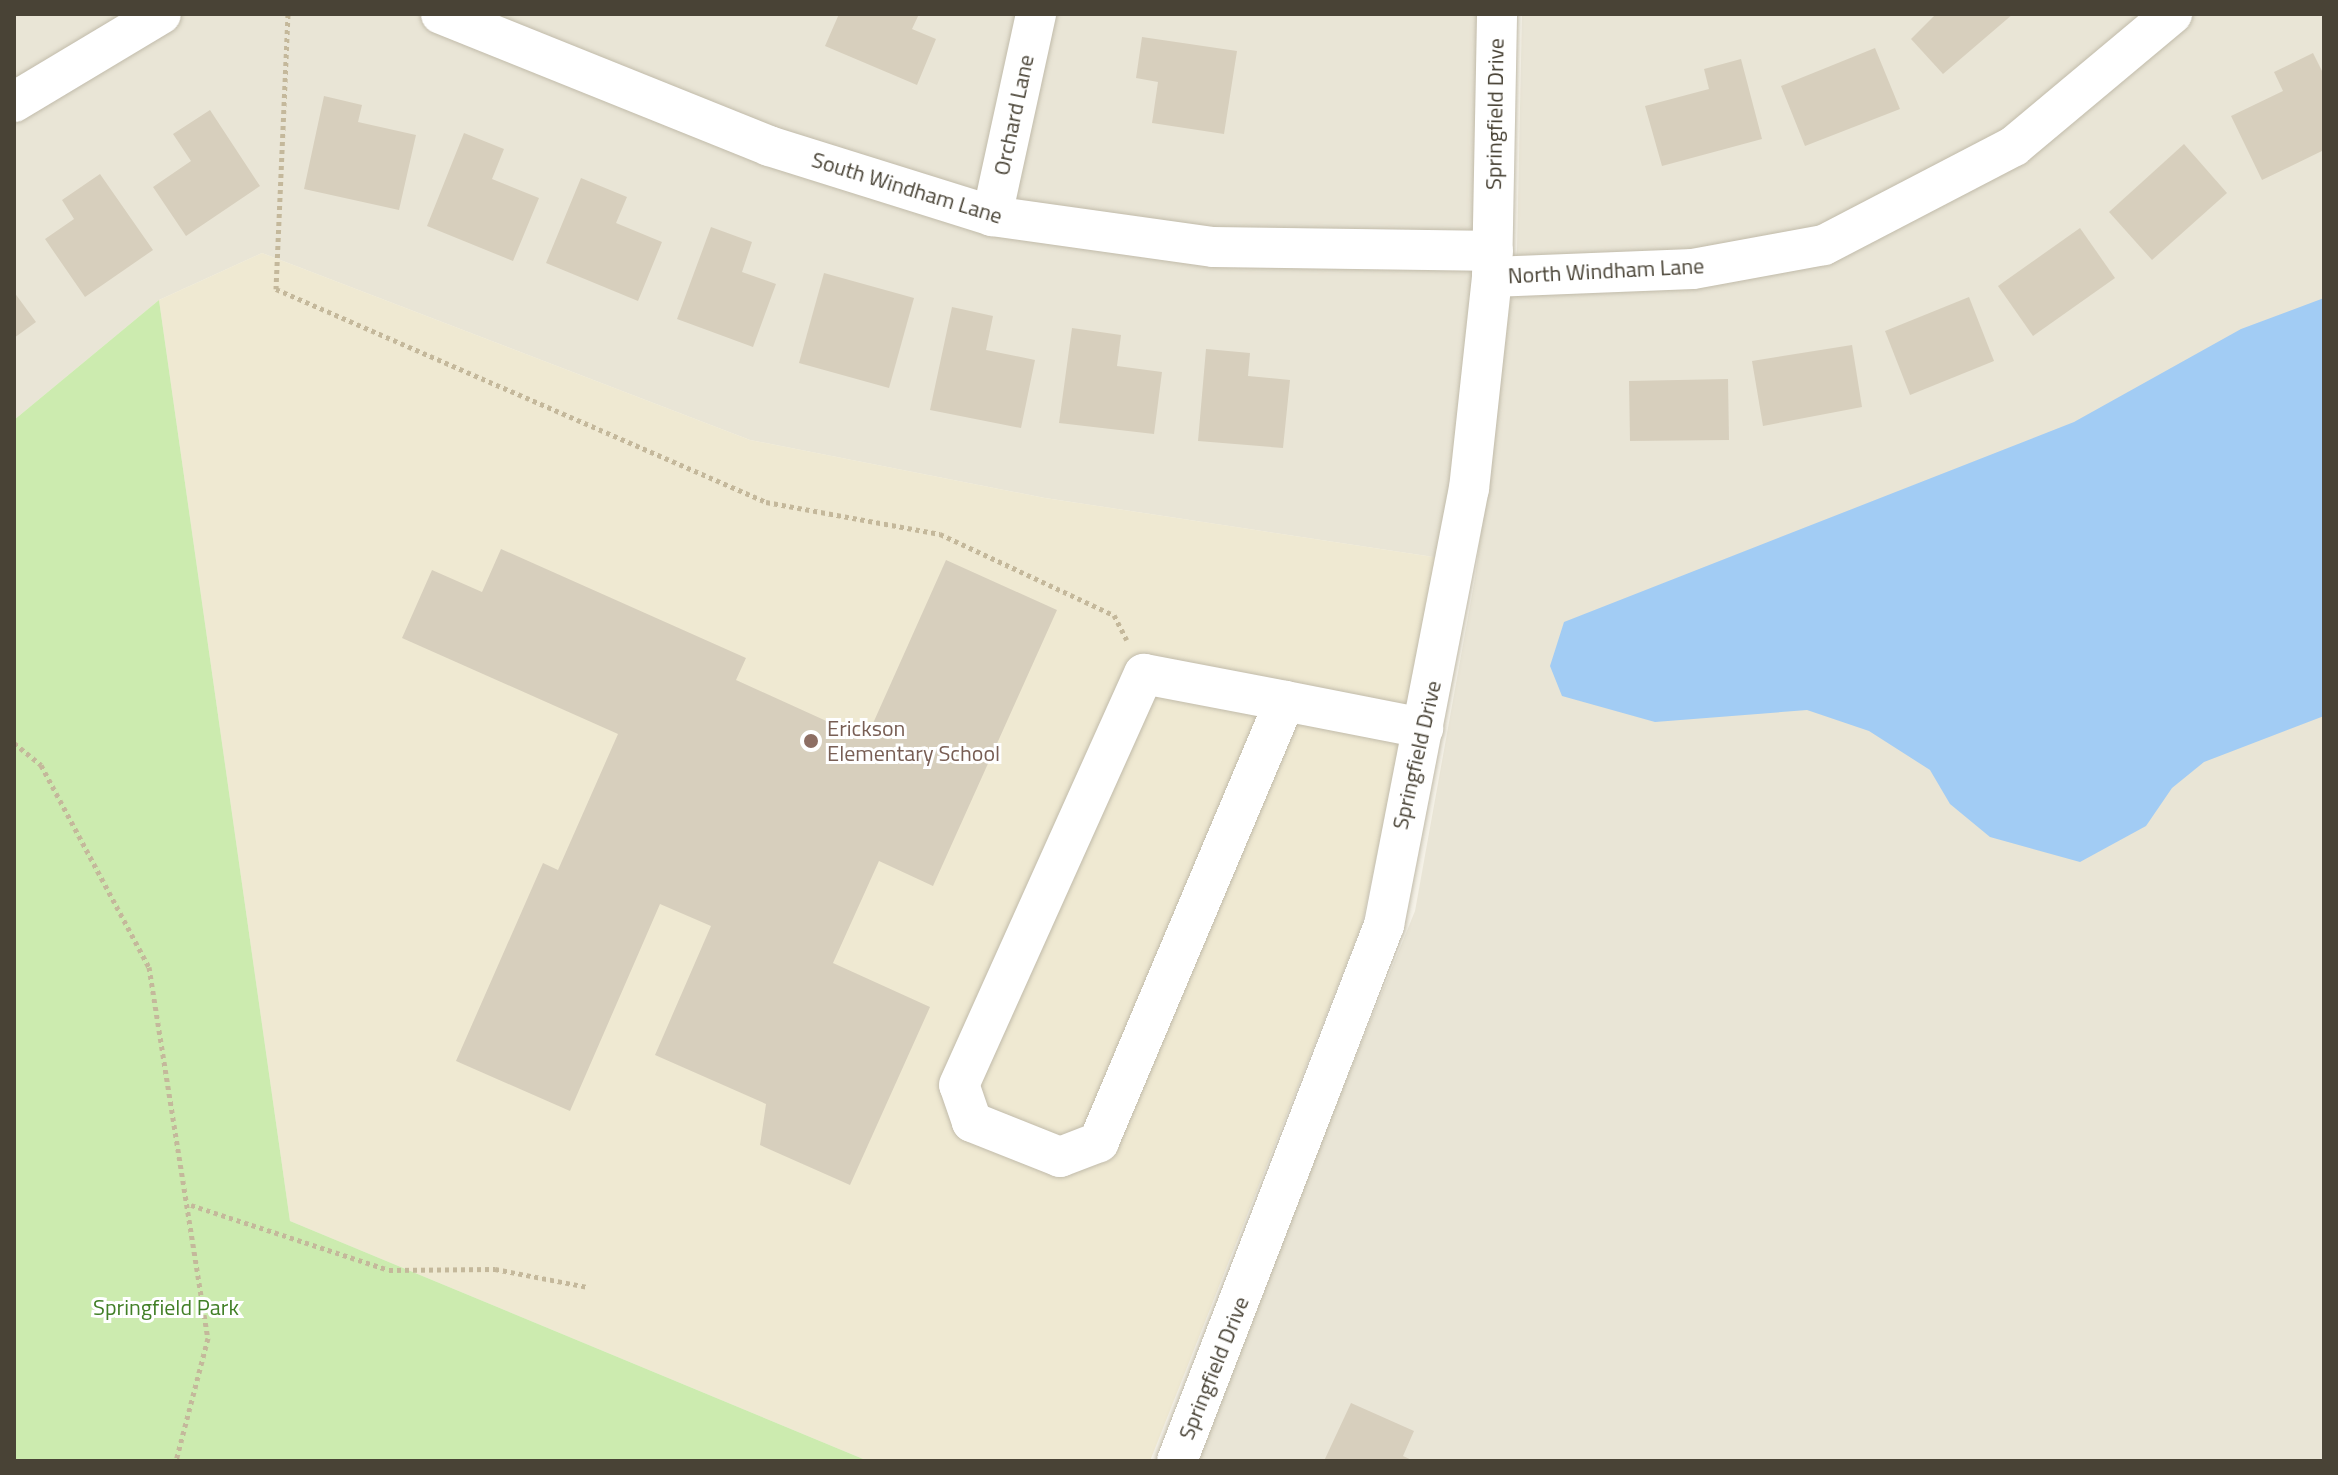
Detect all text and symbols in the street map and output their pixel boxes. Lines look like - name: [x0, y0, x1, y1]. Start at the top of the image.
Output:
- street label: Springfield Drive: [1480, 38, 1510, 190]
- street label: Orchard Lane: [988, 52, 1040, 178]
- street label: South Windham Lane: [809, 146, 1005, 230]
- street label: North Windham Lane: [1507, 253, 1705, 289]
- street label: Springfield Drive: [1387, 678, 1447, 832]
- place label: Erickson Elementary School: [827, 715, 1000, 766]
- marker: Erickson Elementary School: [802, 732, 820, 750]
- street label: Springfield Drive: [1173, 1293, 1255, 1443]
- park label: Springfield Park: [93, 1295, 239, 1321]

